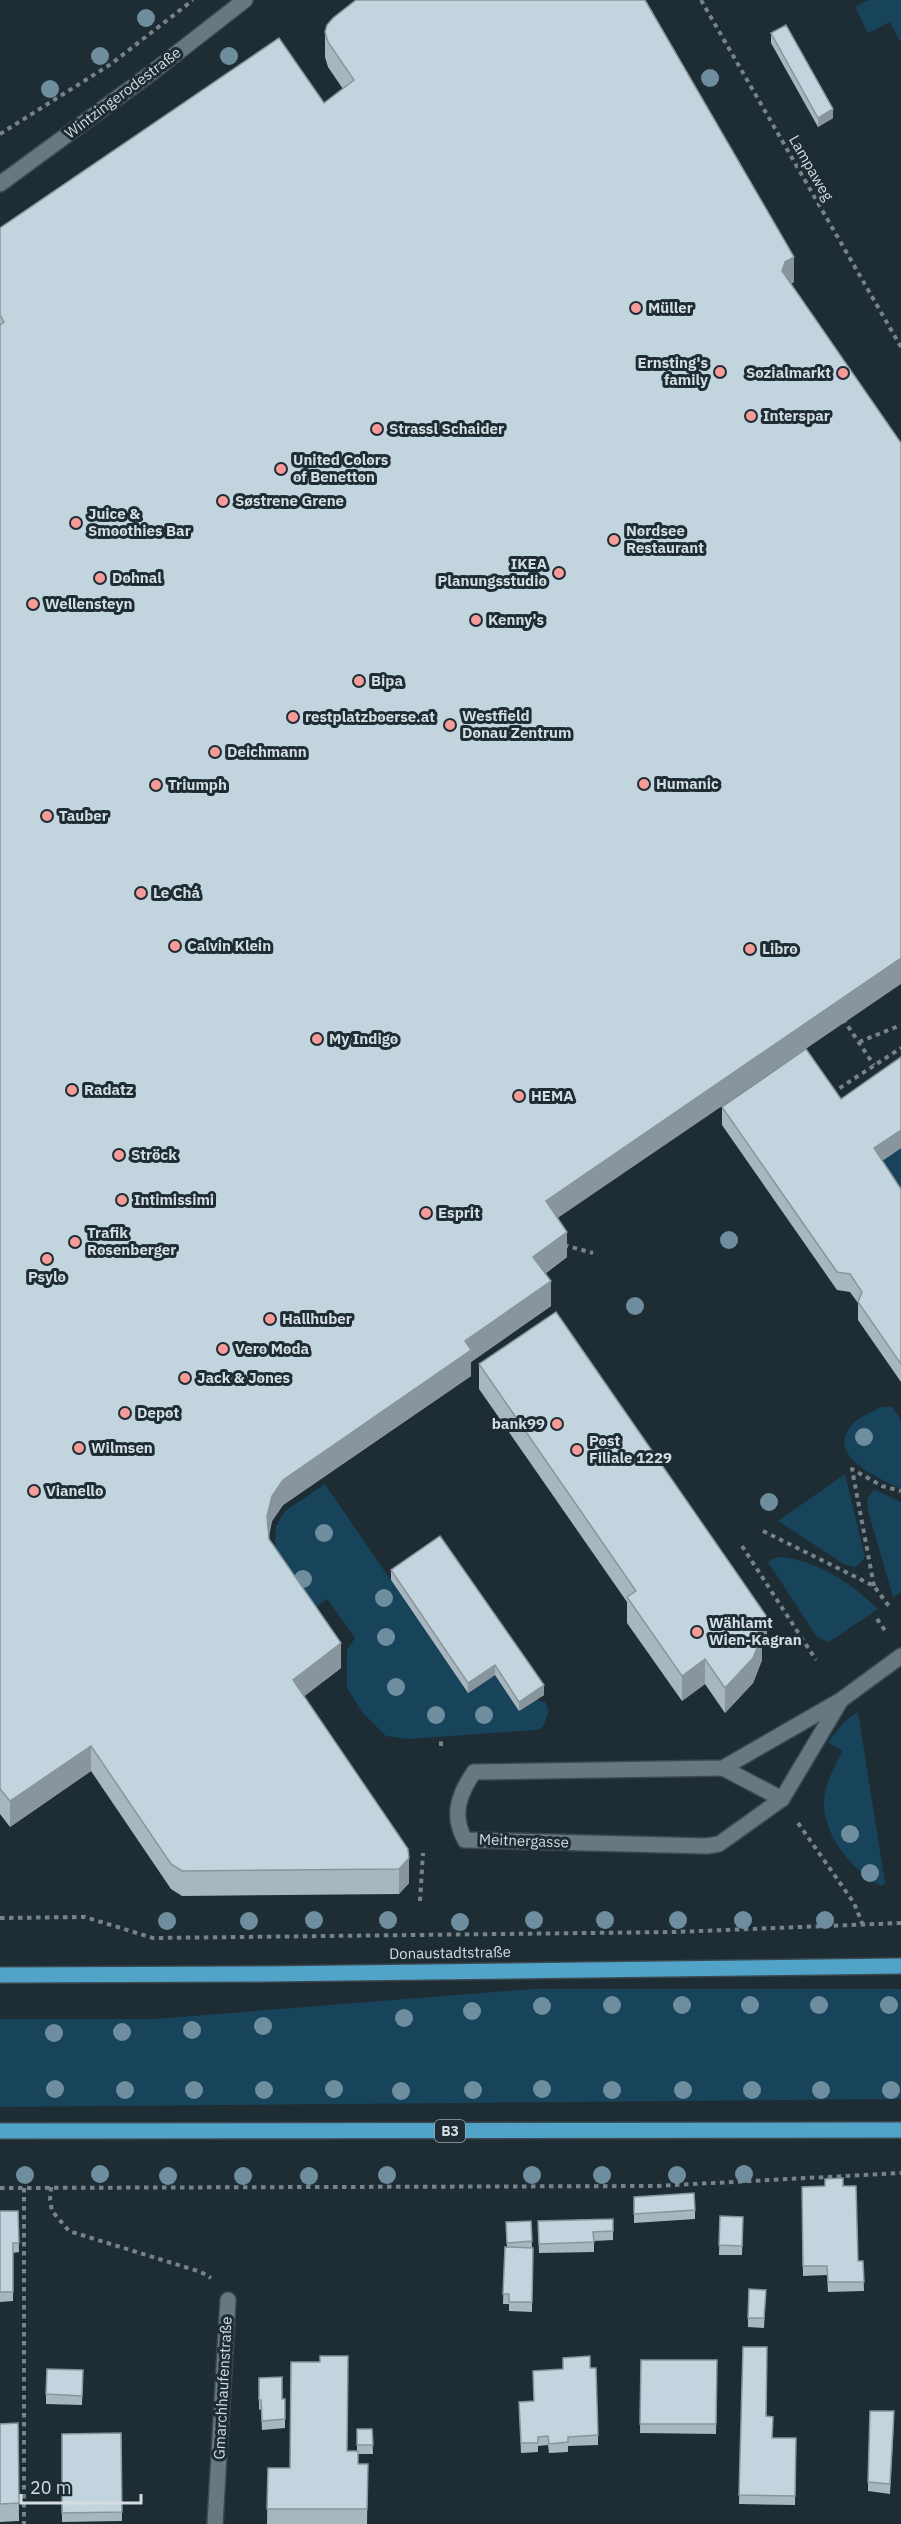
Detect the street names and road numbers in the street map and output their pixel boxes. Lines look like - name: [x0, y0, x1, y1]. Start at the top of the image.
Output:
- street label: Wintzingerodestraße: [61, 43, 185, 143]
- street label: Lampaweg: [785, 131, 838, 204]
- street label: Meitnergasse: [479, 1829, 569, 1852]
- street label: Donaustadtstraße: [389, 1942, 511, 1963]
- road number: B3: [435, 2120, 465, 2142]
- street label: Gmarchhaufenstraße: [209, 2316, 236, 2460]

